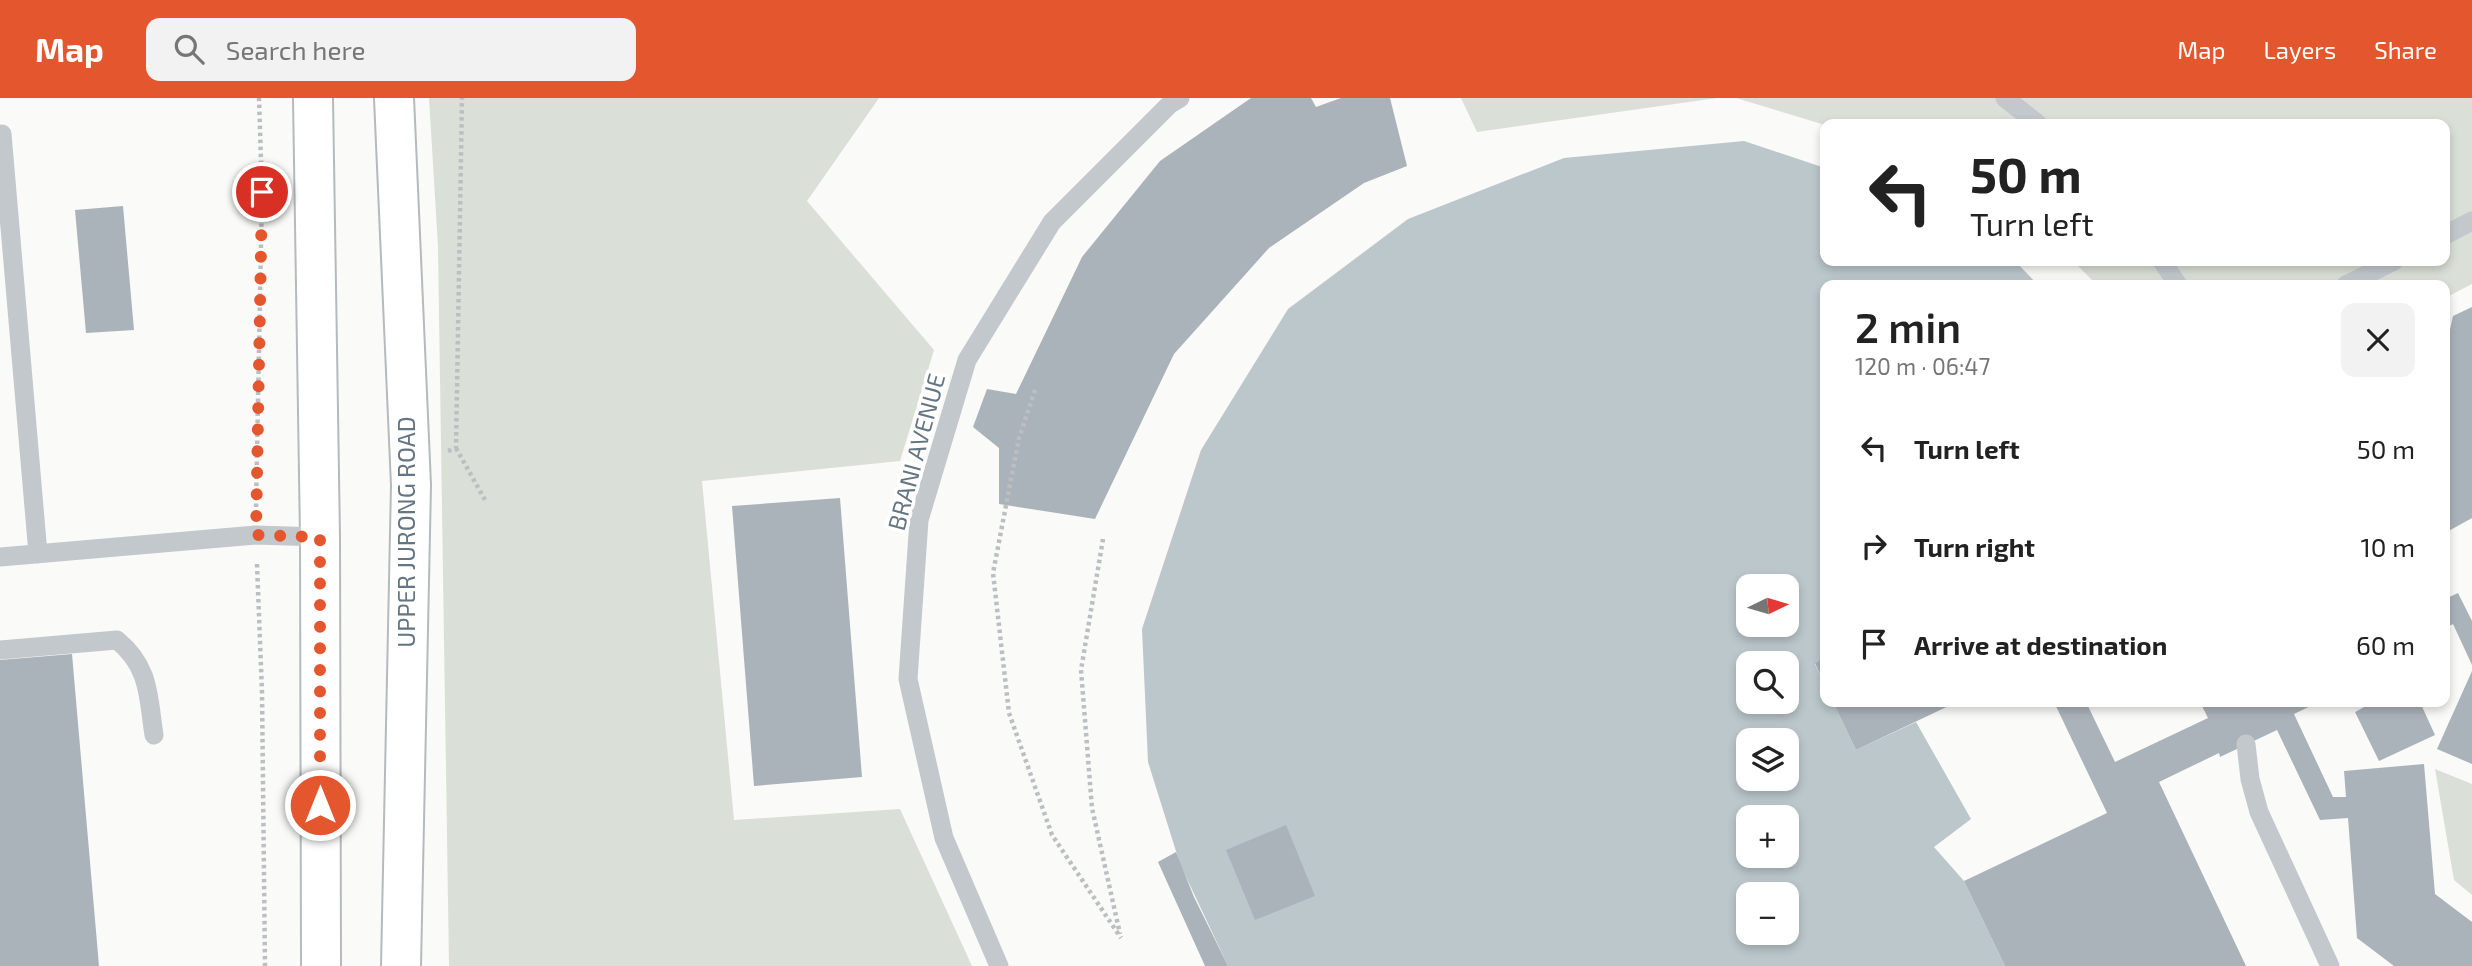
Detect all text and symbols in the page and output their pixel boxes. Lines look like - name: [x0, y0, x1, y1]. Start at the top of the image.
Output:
- search box: [146, 18, 636, 81]
- text: Map: [35, 29, 104, 69]
- icon: search: [170, 30, 208, 68]
- text: Search here: [226, 34, 365, 65]
- text: Map: [2177, 35, 2225, 64]
- text: Layers: [2263, 35, 2336, 64]
- text: Share: [2374, 35, 2437, 64]
- text: 50 m: [1970, 144, 2082, 203]
- icon: left: [1855, 147, 1946, 238]
- pin: [232, 162, 292, 222]
- icon: arrive: [243, 173, 281, 211]
- text: Turn left: [1970, 204, 2094, 242]
- text: 2 min: [1855, 301, 1961, 351]
- button: close: [2341, 303, 2415, 377]
- text: 120 m · 06:47: [1855, 352, 1990, 380]
- street label: BRANI AVENUE: [881, 370, 950, 533]
- street label: UPPER JURONG ROAD: [391, 416, 420, 648]
- icon: left: [1855, 429, 1893, 467]
- text: Turn left: [1914, 433, 2020, 464]
- text: 50 m: [2357, 433, 2415, 464]
- icon: right: [1855, 527, 1893, 565]
- text: Turn right: [1914, 531, 2035, 562]
- text: 10 m: [2360, 531, 2415, 562]
- north arrow: [1736, 574, 1799, 637]
- map controls: [1736, 574, 1799, 945]
- icon: arrive: [1855, 625, 1893, 663]
- text: Arrive at destination: [1914, 629, 2167, 660]
- text: 60 m: [2356, 629, 2415, 660]
- button: search: [1736, 651, 1799, 714]
- button: layers: [1736, 728, 1799, 791]
- position arrow: [283, 768, 357, 842]
- button: +: [1736, 805, 1799, 868]
- button: −: [1736, 882, 1799, 945]

